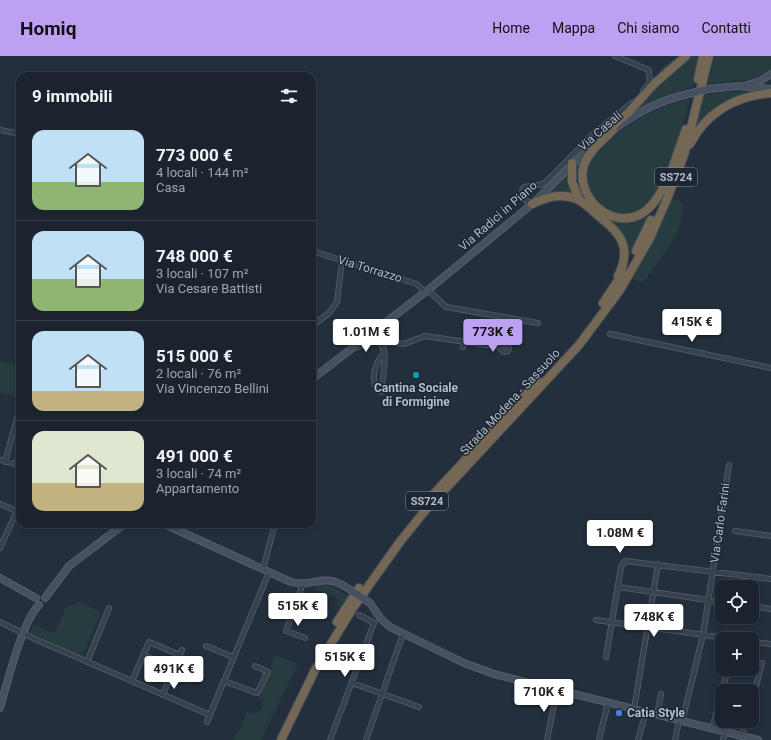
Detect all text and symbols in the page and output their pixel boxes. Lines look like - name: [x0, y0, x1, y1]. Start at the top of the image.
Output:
- text: Homiq: [20, 17, 76, 40]
- text: Home: [492, 20, 530, 36]
- text: Mappa: [552, 20, 595, 36]
- text: Chi siamo: [617, 20, 679, 36]
- text: Contatti: [701, 20, 751, 36]
- icon: filters: [278, 85, 300, 107]
- text: 9 immobili: [32, 86, 113, 106]
- street label: Via Casali: [575, 108, 625, 154]
- text: 773 000 €: [156, 145, 233, 165]
- icon: home: [64, 146, 112, 194]
- text: 4 locali · 144 m²: [156, 165, 248, 180]
- road number: SS724: [655, 168, 697, 186]
- street label: Via Radici in Piano: [456, 178, 540, 254]
- text: Casa: [156, 180, 185, 195]
- text: 748 000 €: [156, 246, 233, 266]
- icon: home: [64, 247, 112, 295]
- street label: Via Torrazzo: [336, 253, 404, 285]
- text: 3 locali · 107 m²: [156, 266, 248, 281]
- text: Via Cesare Battisti: [156, 281, 262, 296]
- pin: 415K €: [659, 309, 725, 343]
- text: 415K €: [671, 314, 713, 329]
- pin: 1.01M €: [329, 319, 403, 353]
- pin: 773K €: [460, 319, 526, 353]
- text: 1.01M €: [342, 324, 390, 339]
- text: 773K €: [472, 324, 514, 339]
- text: 515 000 €: [156, 346, 233, 366]
- street label: Strada Modena - Sassuolo: [457, 346, 563, 458]
- icon: home: [64, 347, 112, 395]
- text: 2 locali · 76 m²: [156, 366, 241, 381]
- marker: Cantina Sociale di Formigine: [411, 370, 421, 380]
- text: Via Vincenzo Bellini: [156, 381, 269, 396]
- place label: Cantina Sociale di Formigine: [374, 381, 459, 409]
- text: 491 000 €: [156, 446, 233, 466]
- icon: home: [64, 447, 112, 495]
- text: 3 locali · 74 m²: [156, 466, 241, 481]
- text: Appartamento: [156, 481, 239, 496]
- street label: Via Carlo Farini: [707, 482, 733, 564]
- road number: SS724: [406, 492, 448, 510]
- pin: 1.08M €: [583, 520, 657, 554]
- text: 1.08M €: [596, 525, 644, 540]
- map controls: [715, 580, 759, 728]
- button: locate: [715, 580, 759, 624]
- pin: 515K €: [265, 593, 331, 627]
- text: 515K €: [277, 598, 319, 613]
- pin: 748K €: [621, 604, 687, 638]
- text: 748K €: [633, 609, 675, 624]
- button: +: [715, 632, 759, 676]
- pin: 515K €: [312, 644, 378, 678]
- text: 515K €: [324, 649, 366, 664]
- pin: 491K €: [141, 656, 207, 690]
- text: 491K €: [153, 661, 195, 676]
- pin: 710K €: [511, 679, 577, 713]
- text: 710K €: [523, 684, 565, 699]
- button: −: [715, 684, 759, 728]
- place label: Catia Style: [627, 706, 686, 720]
- marker: Catia Style: [614, 708, 624, 718]

